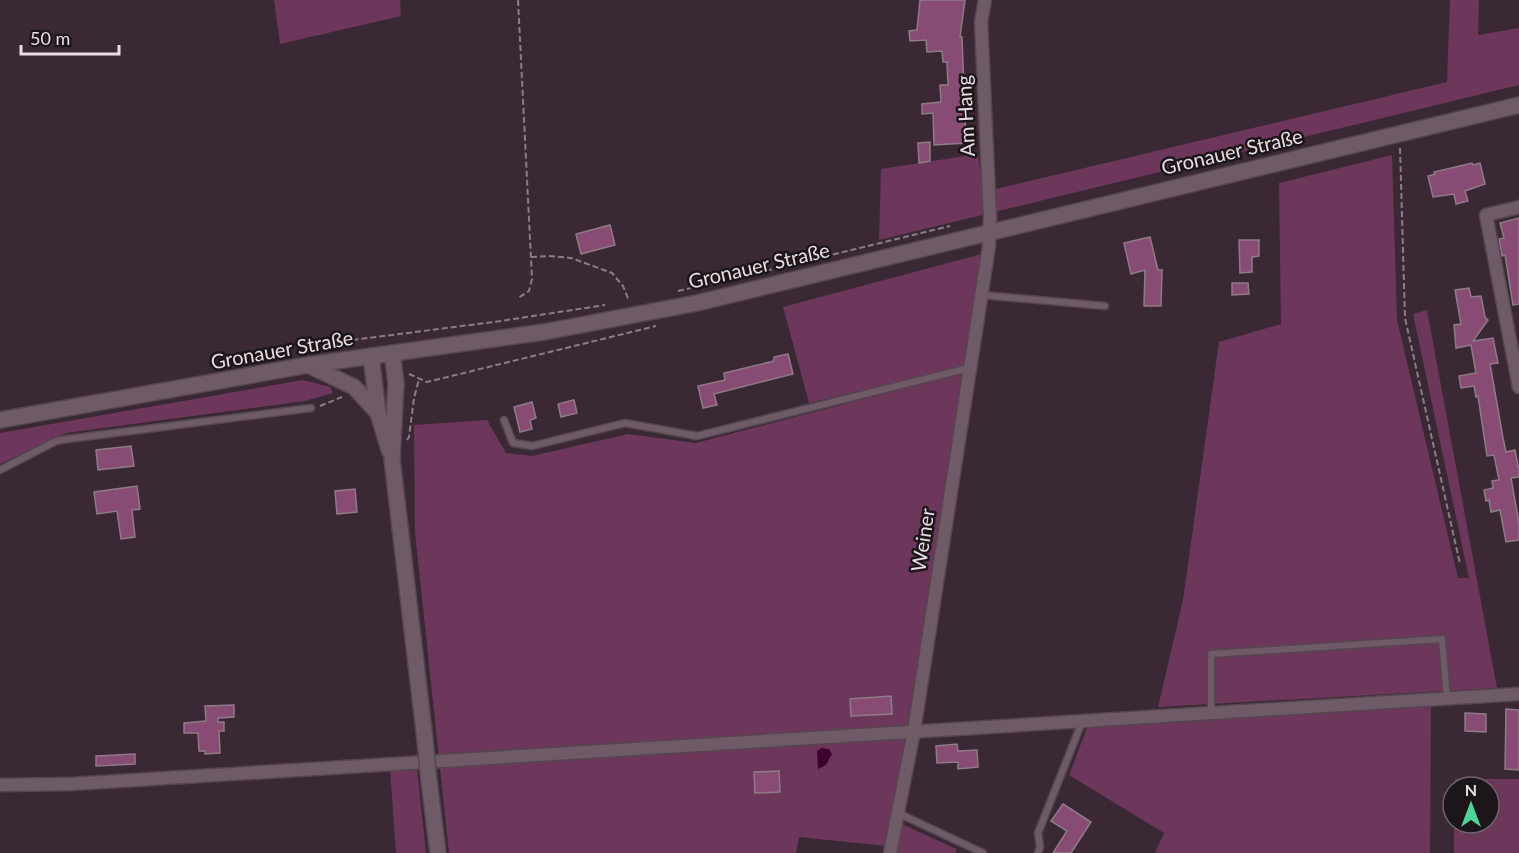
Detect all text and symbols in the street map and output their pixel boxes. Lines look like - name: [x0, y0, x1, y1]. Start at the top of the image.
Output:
- scale bar: [21, 18, 118, 56]
- text: 50 m: [30, 27, 70, 49]
- street label: Am Hang: [951, 75, 979, 157]
- street label: Gronauer Straße: [1159, 123, 1305, 179]
- street label: Gronauer Straße: [686, 237, 832, 293]
- street label: Gronauer Straße: [209, 325, 355, 373]
- street label: Weiner: [905, 506, 939, 573]
- north arrow: [1441, 775, 1501, 835]
- text: N: [1465, 780, 1477, 799]

